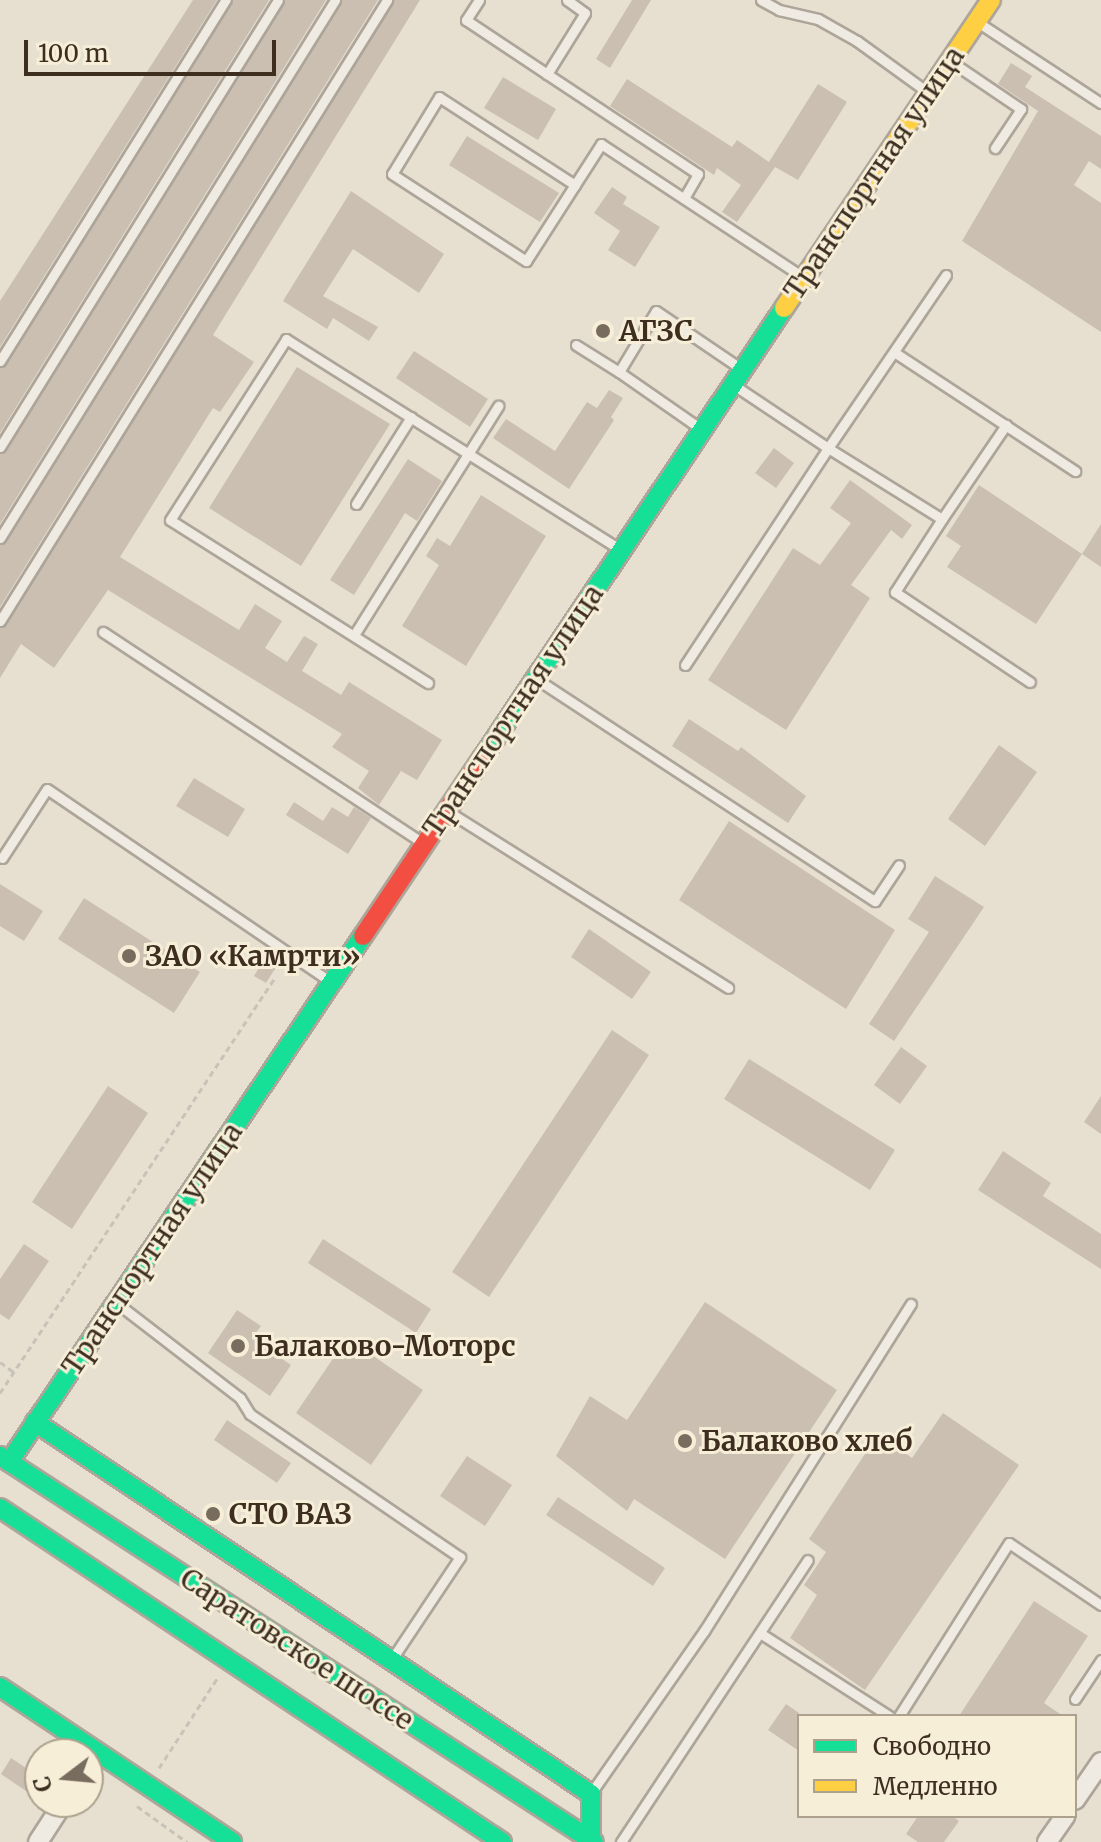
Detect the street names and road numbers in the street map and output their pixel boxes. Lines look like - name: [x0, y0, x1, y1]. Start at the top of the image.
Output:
- street label: Транспортная улица: [777, 40, 971, 306]
- street label: Транспортная улица: [416, 578, 610, 844]
- street label: Транспортная улица: [55, 1116, 249, 1382]
- street label: Саратовское шоссе: [174, 1561, 420, 1737]

